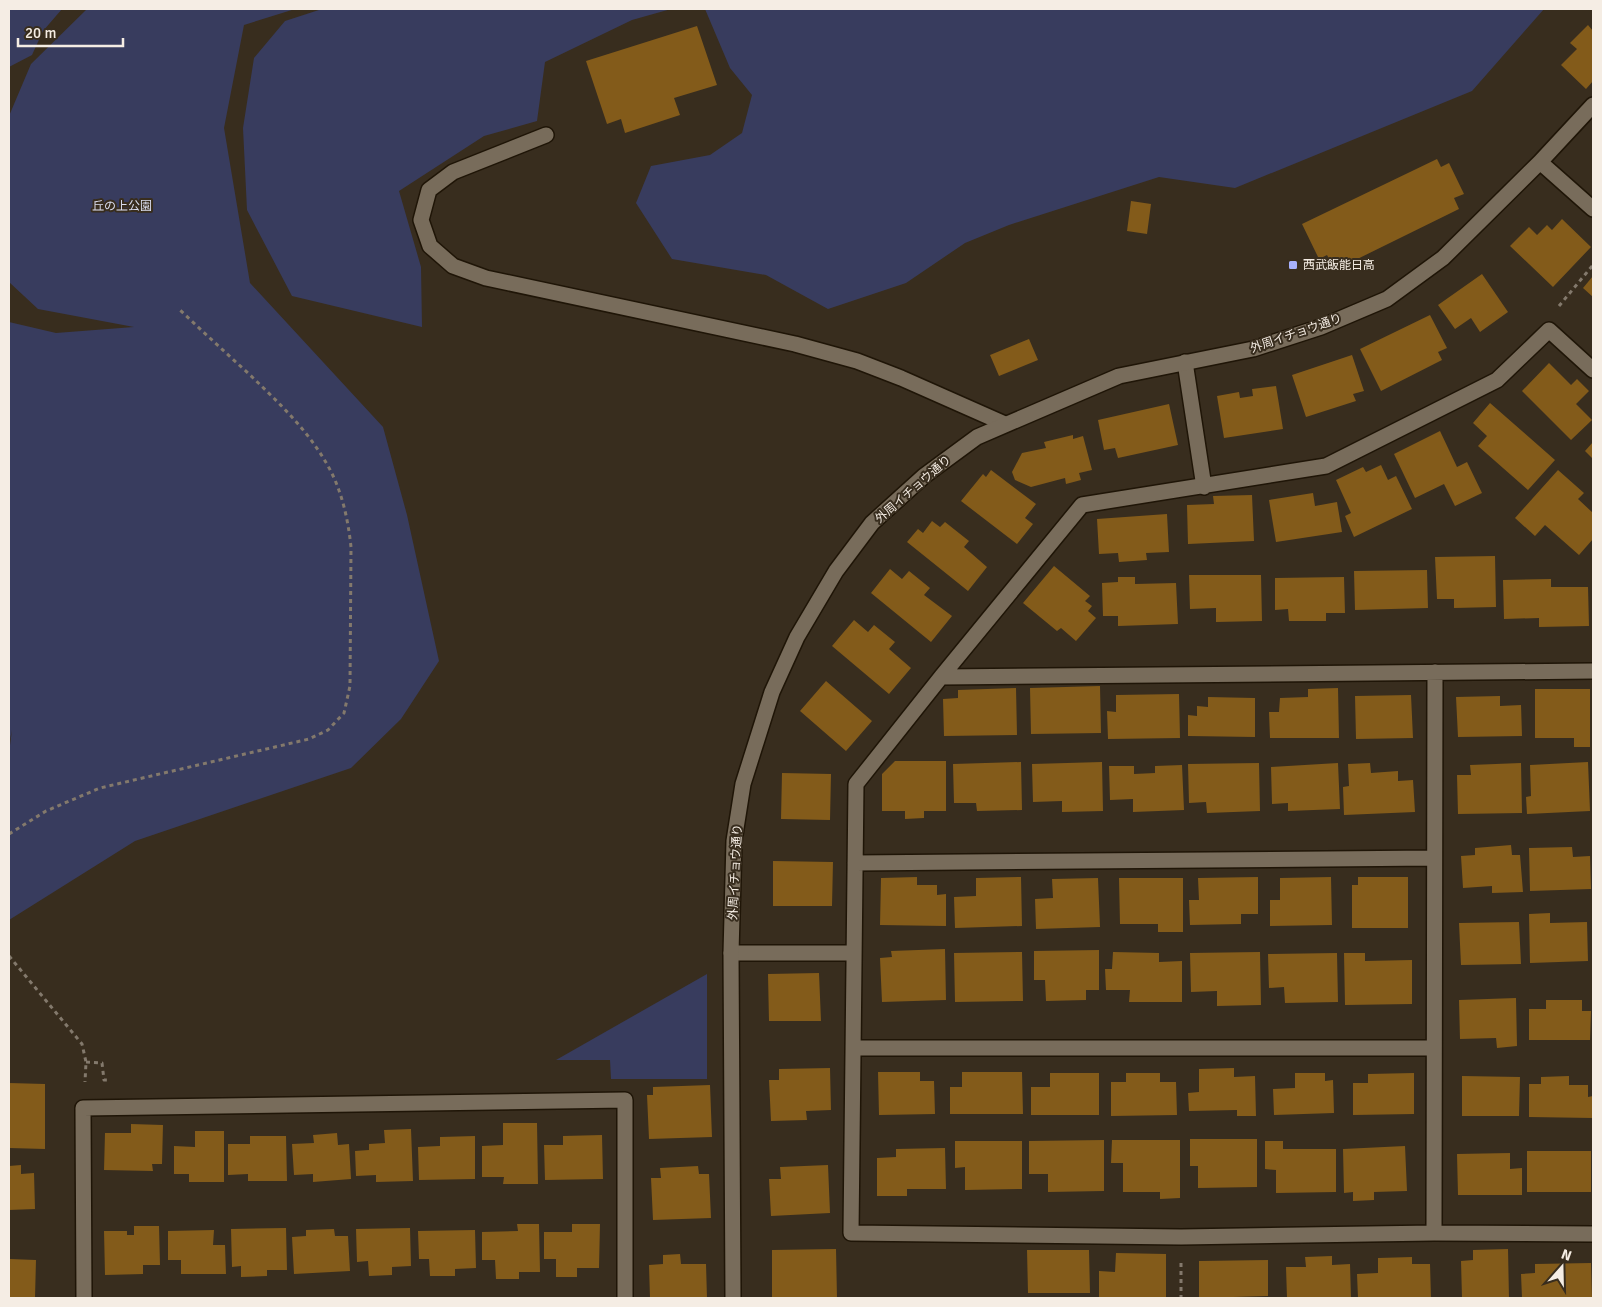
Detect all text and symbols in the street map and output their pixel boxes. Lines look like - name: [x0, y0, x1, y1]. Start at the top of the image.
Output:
- scale bar: [18, 15, 122, 47]
- text: 20 m: [25, 24, 56, 42]
- park label: 丘の上公園: [92, 199, 152, 214]
- place label: 西武飯能日高: [1303, 258, 1375, 273]
- marker: 西武飯能日高: [1287, 259, 1299, 271]
- street label: 外周イチョウ通り: [1248, 311, 1344, 356]
- street label: 外周イチョウ通り: [872, 452, 954, 527]
- street label: 外周イチョウ通り: [725, 824, 746, 920]
- north arrow: [1537, 1242, 1587, 1292]
- text: N: [1559, 1246, 1574, 1265]

